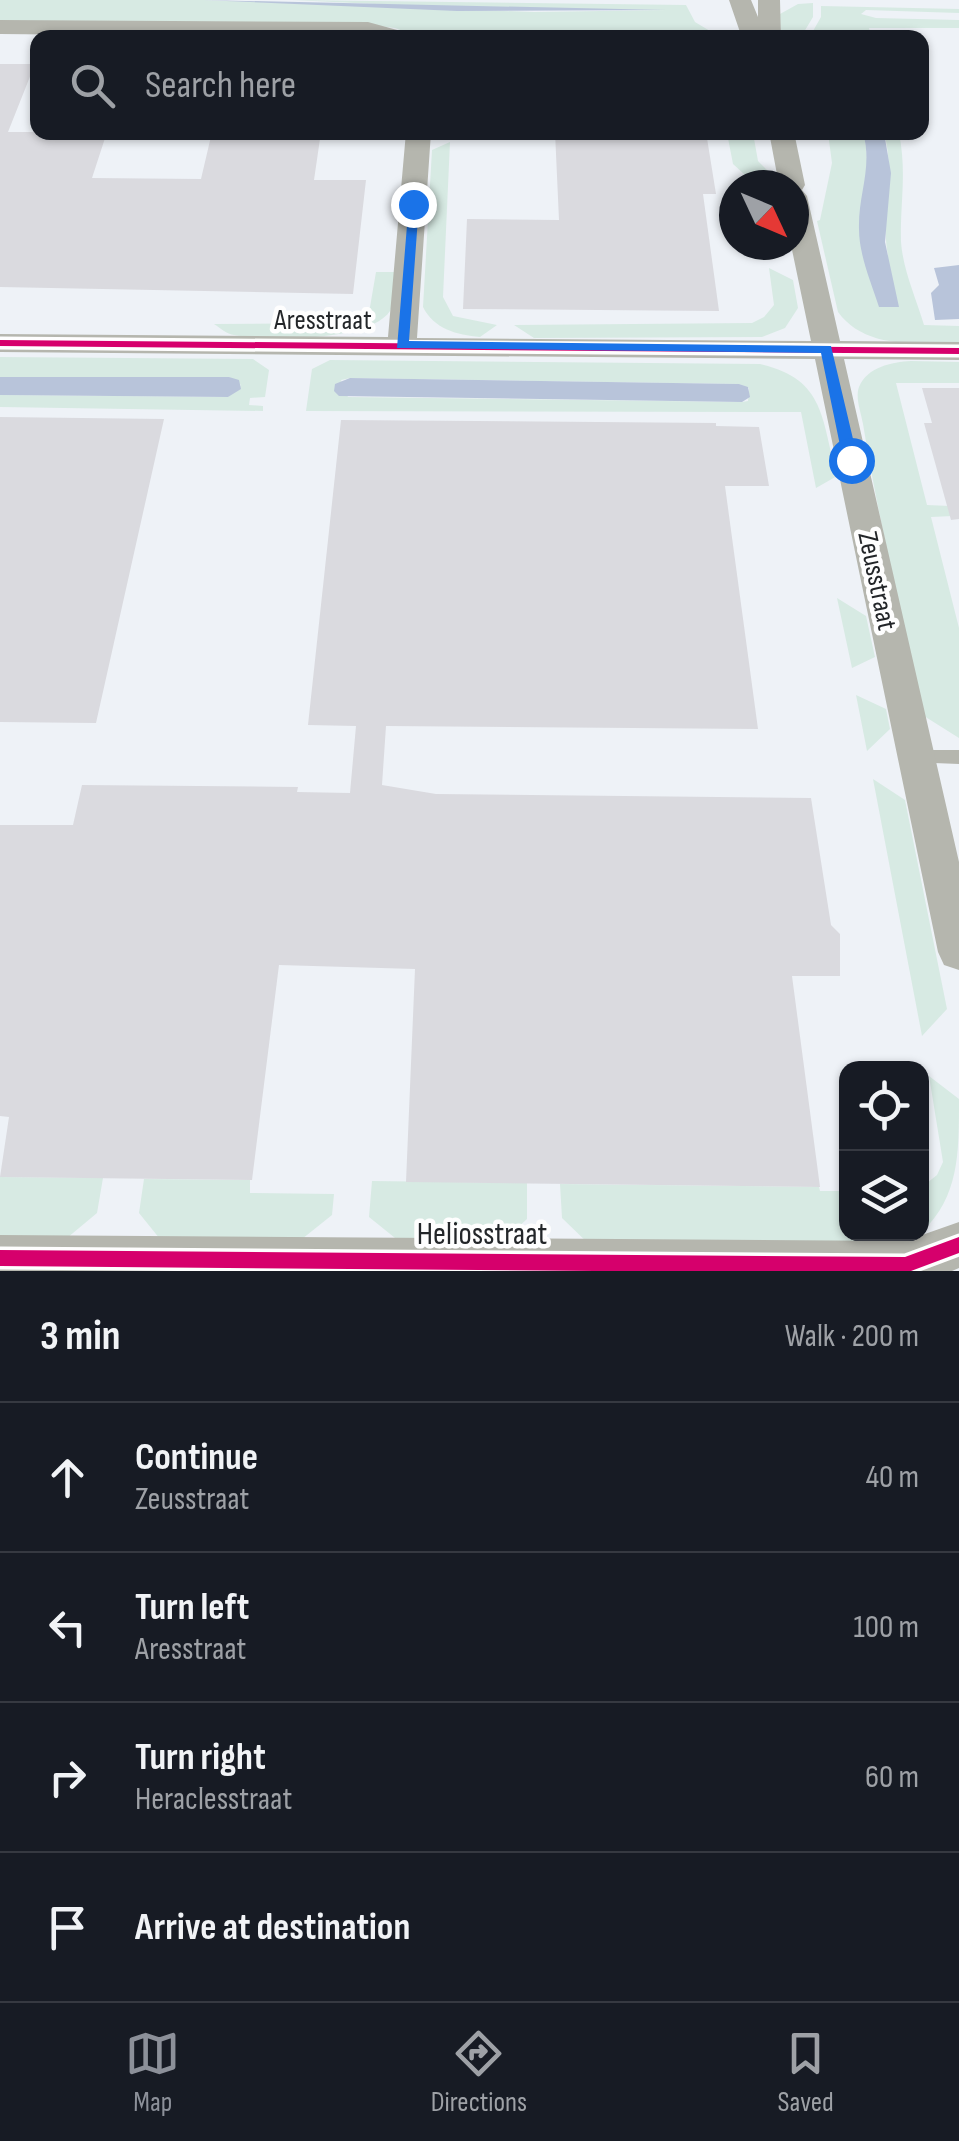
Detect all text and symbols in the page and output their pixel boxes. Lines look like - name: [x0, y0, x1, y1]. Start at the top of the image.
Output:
- search box: [30, 30, 929, 140]
- icon: search: [65, 58, 120, 113]
- text: Search here: [145, 63, 296, 108]
- north arrow: [719, 170, 809, 260]
- route end: [391, 182, 437, 228]
- street label: Aresstraat: [273, 304, 372, 337]
- route start: [829, 438, 875, 484]
- street label: Zeusstraat: [850, 529, 904, 633]
- map controls: [839, 1061, 929, 1241]
- button: locate: [839, 1061, 929, 1151]
- button: layers: [839, 1151, 929, 1241]
- street label: Heliosstraat: [417, 1215, 547, 1254]
- text: 3 min: [40, 1311, 120, 1362]
- text: Walk · 200 m: [785, 1317, 919, 1356]
- text: Continue: [135, 1435, 258, 1480]
- icon: ahead: [40, 1450, 95, 1505]
- text: 40 m: [866, 1458, 919, 1497]
- text: Zeusstraat: [135, 1480, 249, 1519]
- text: Turn left: [135, 1585, 249, 1630]
- icon: left: [40, 1600, 95, 1655]
- text: 100 m: [854, 1608, 919, 1647]
- text: Aresstraat: [135, 1630, 246, 1669]
- text: Turn right: [135, 1735, 266, 1780]
- icon: right: [40, 1750, 95, 1805]
- text: 60 m: [865, 1758, 919, 1797]
- text: Heraclesstraat: [135, 1780, 292, 1819]
- icon: arrive: [40, 1900, 95, 1955]
- text: Arrive at destination: [135, 1905, 410, 1950]
- tab: Map: [125, 2026, 180, 2119]
- tab: Directions: [431, 2026, 527, 2119]
- tab: Saved: [778, 2026, 834, 2119]

